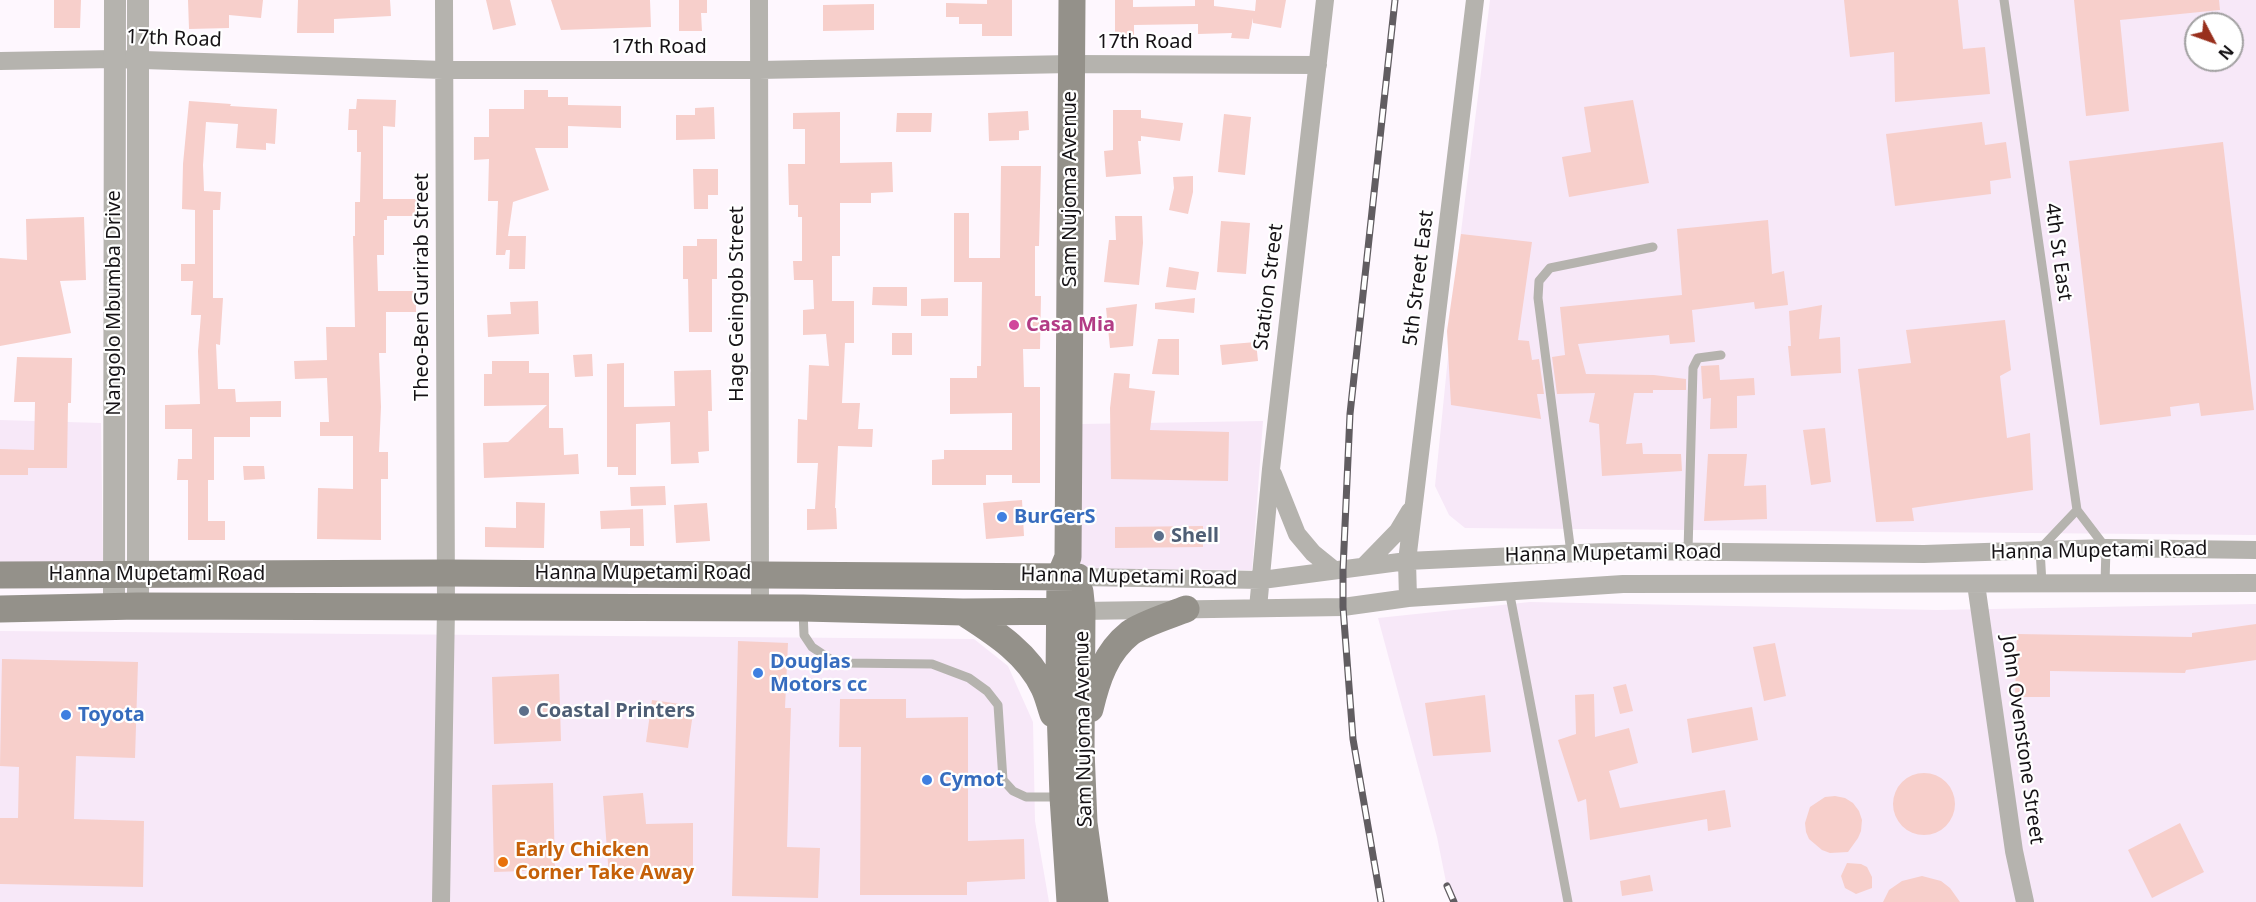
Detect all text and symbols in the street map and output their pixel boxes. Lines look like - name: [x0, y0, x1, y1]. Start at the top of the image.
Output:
- north arrow: [2184, 12, 2244, 72]
- street label: 17th Road: [126, 25, 222, 53]
- street label: 17th Road: [1097, 30, 1193, 54]
- street label: 17th Road: [611, 35, 707, 59]
- text: N: [2214, 40, 2239, 65]
- street label: Sam Nujoma Avenue: [1058, 91, 1082, 287]
- street label: Theo-Ben Gurirab Street: [410, 173, 434, 401]
- street label: Nangolo Mbumba Drive: [102, 190, 126, 416]
- street label: 4th St East: [2039, 201, 2077, 303]
- street label: Hage Geingob Street: [725, 206, 749, 402]
- street label: 5th Street East: [1399, 209, 1439, 347]
- street label: Station Street: [1249, 222, 1289, 352]
- place label: Casa Mia: [1026, 313, 1115, 337]
- marker: Casa Mia: [1007, 318, 1021, 332]
- place label: BurGerS: [1014, 505, 1096, 529]
- marker: BurGerS: [995, 510, 1009, 524]
- place label: Shell: [1171, 524, 1219, 548]
- marker: Shell: [1152, 529, 1166, 543]
- street label: Hanna Mupetami Road: [1990, 537, 2208, 565]
- street label: Hanna Mupetami Road: [1504, 540, 1722, 568]
- street label: Hanna Mupetami Road: [535, 561, 751, 585]
- street label: Hanna Mupetami Road: [49, 562, 265, 586]
- street label: Hanna Mupetami Road: [1020, 563, 1238, 591]
- street label: Sam Nujoma Avenue: [1070, 631, 1098, 827]
- street label: John Ovenstone Street: [1995, 634, 2049, 846]
- place label: Douglas Motors cc: [770, 650, 867, 697]
- marker: Douglas Motors cc: [751, 666, 765, 680]
- place label: Coastal Printers: [536, 699, 695, 723]
- place label: Toyota: [78, 703, 145, 727]
- marker: Coastal Printers: [517, 704, 531, 718]
- marker: Toyota: [59, 708, 73, 722]
- place label: Cymot: [939, 768, 1004, 792]
- marker: Cymot: [920, 773, 934, 787]
- place label: Early Chicken Corner Take Away: [515, 838, 694, 885]
- marker: Early Chicken Corner Take Away: [496, 855, 510, 869]

